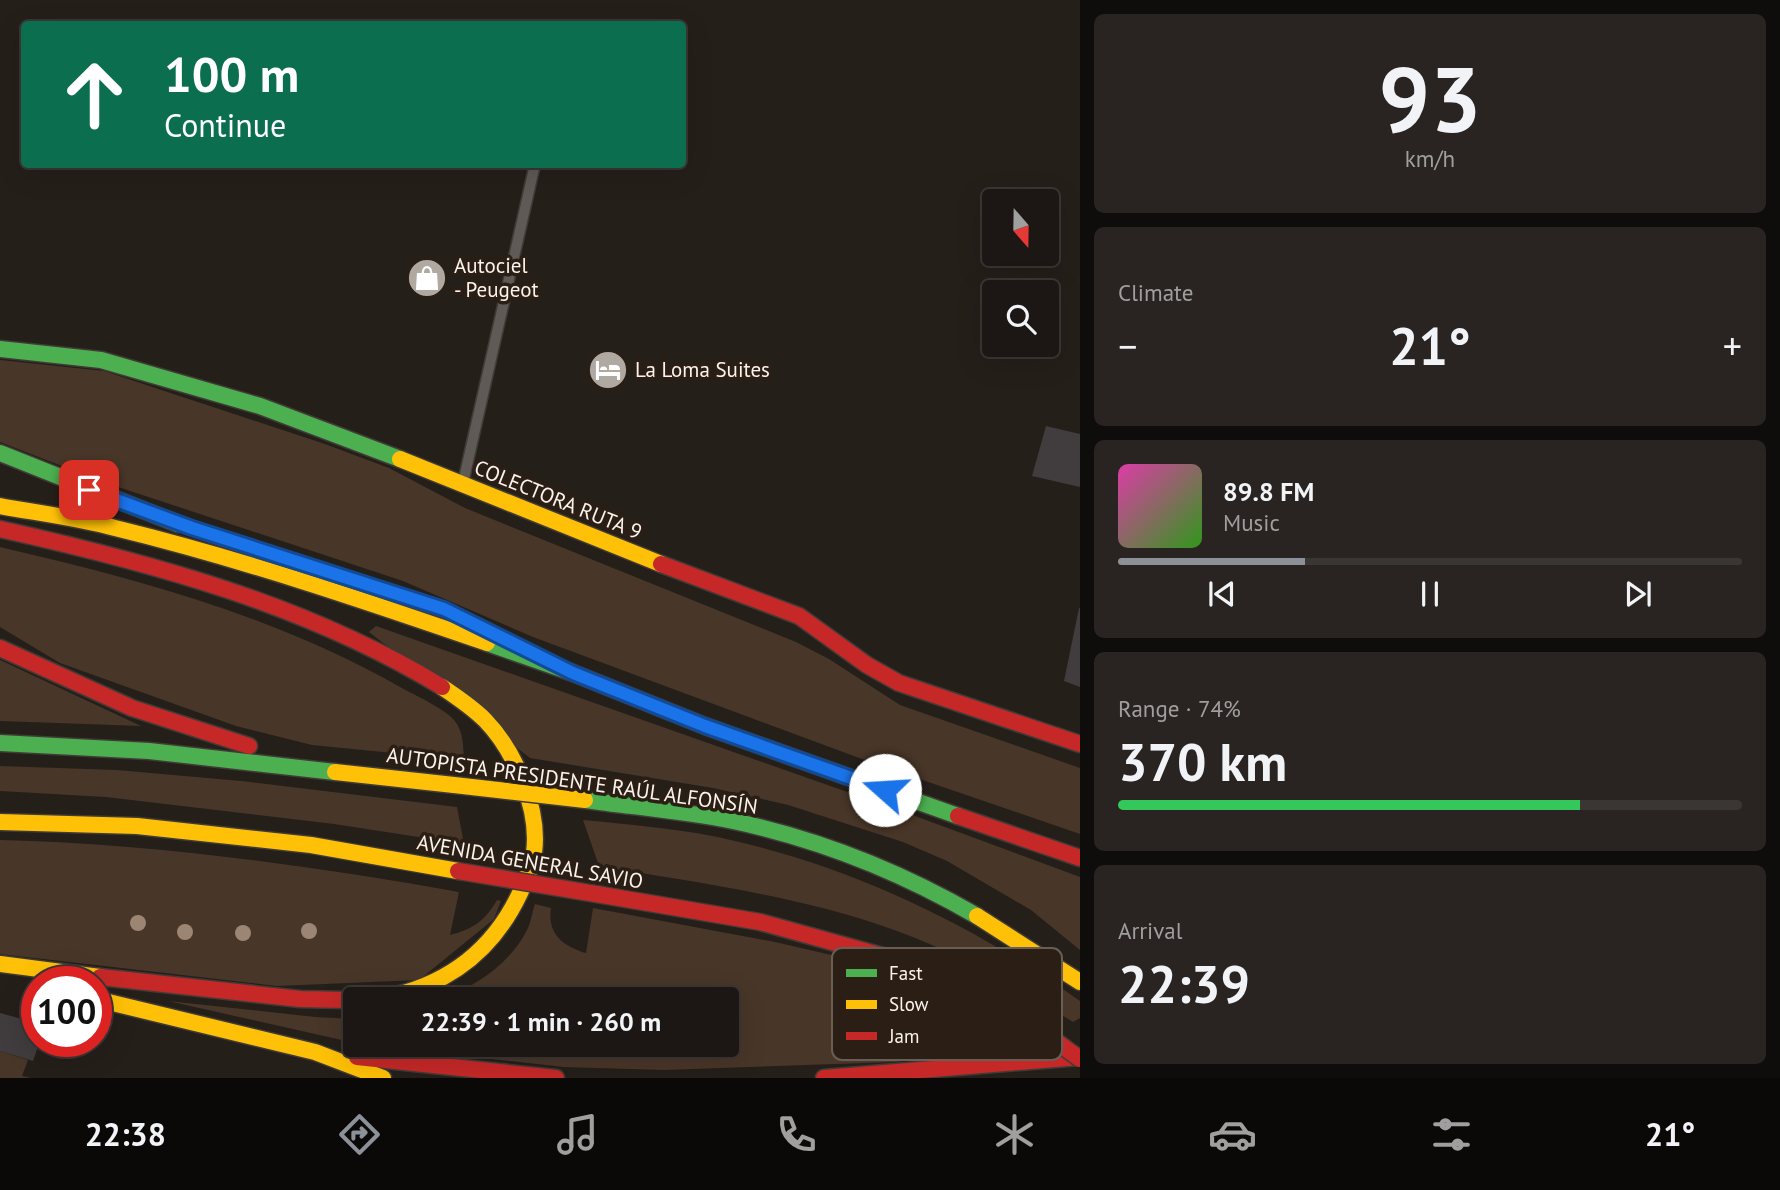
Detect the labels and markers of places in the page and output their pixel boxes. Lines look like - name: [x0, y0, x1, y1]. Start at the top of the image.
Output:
- place label: Autociel - Peugeot: [454, 252, 539, 303]
- shop icon: Autociel - Peugeot: [406, 257, 448, 299]
- hotel icon: La Loma Suites: [587, 349, 629, 391]
- place label: La Loma Suites: [635, 356, 770, 383]
- pin: [59, 460, 119, 520]

